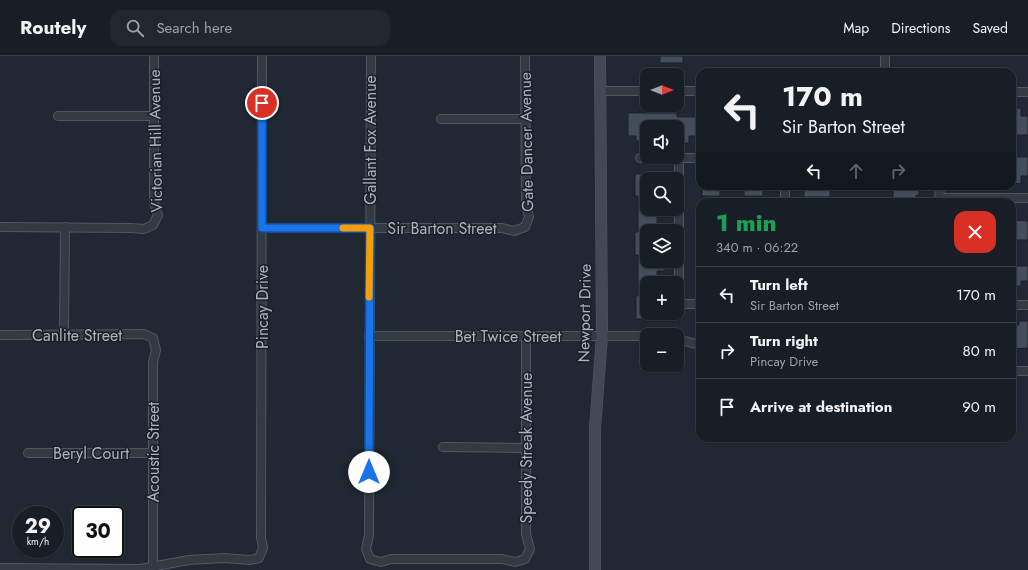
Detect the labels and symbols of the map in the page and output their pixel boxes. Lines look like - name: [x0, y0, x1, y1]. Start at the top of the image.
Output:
- north arrow: [640, 68, 684, 112]
- street label: Victorian Hill Avenue: [143, 69, 168, 213]
- street label: Gate Dancer Avenue: [514, 72, 539, 212]
- street label: Gallant Fox Avenue: [359, 75, 382, 205]
- pin: [245, 86, 279, 120]
- street label: Sir Barton Street: [387, 217, 497, 240]
- street label: Newport Drive: [572, 263, 597, 363]
- street label: Pincay Drive: [251, 265, 274, 349]
- street label: Canlite Street: [32, 324, 122, 347]
- street label: Bet Twice Street: [455, 325, 561, 348]
- street label: Speedy Streak Avenue: [515, 373, 538, 523]
- street label: Acoustic Street: [142, 402, 165, 502]
- street label: Beryl Court: [53, 442, 129, 465]
- position arrow: [348, 451, 390, 493]
- speed limit sign: 30: [72, 506, 124, 558]

